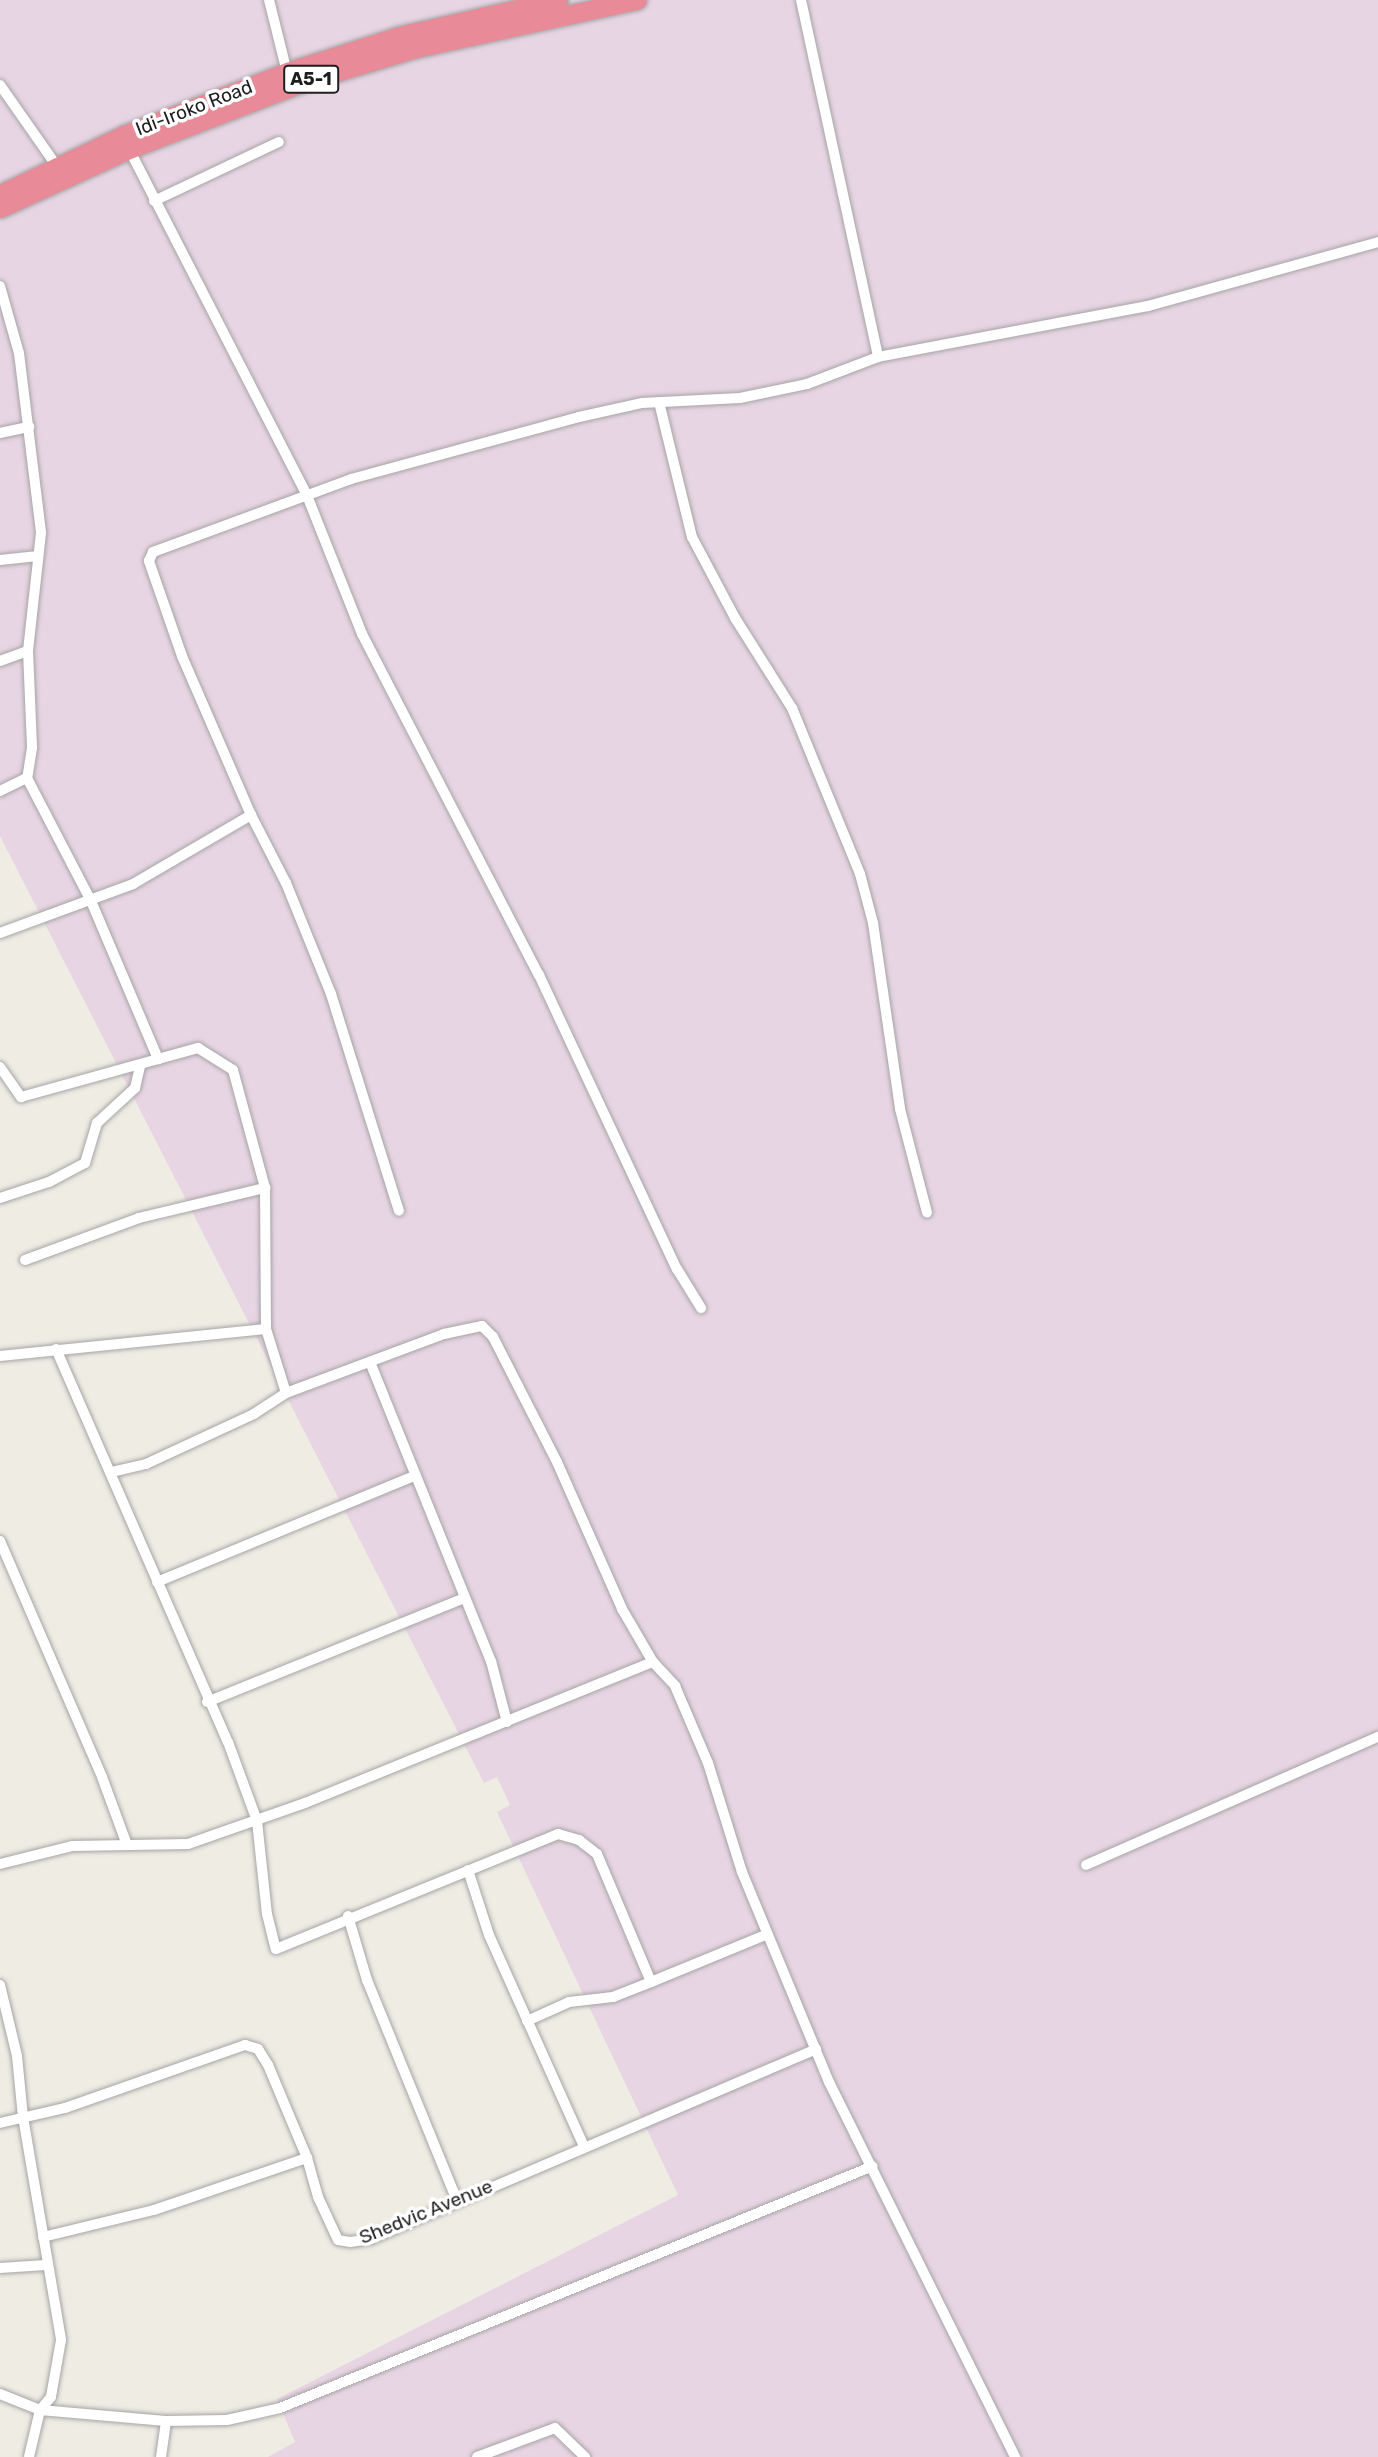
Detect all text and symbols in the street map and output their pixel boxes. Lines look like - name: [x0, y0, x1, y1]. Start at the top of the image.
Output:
- road number: A5-1: [283, 64, 339, 94]
- street label: Idi-Iroko Road: [132, 75, 256, 141]
- street label: Shedvic Avenue: [356, 2175, 496, 2249]

